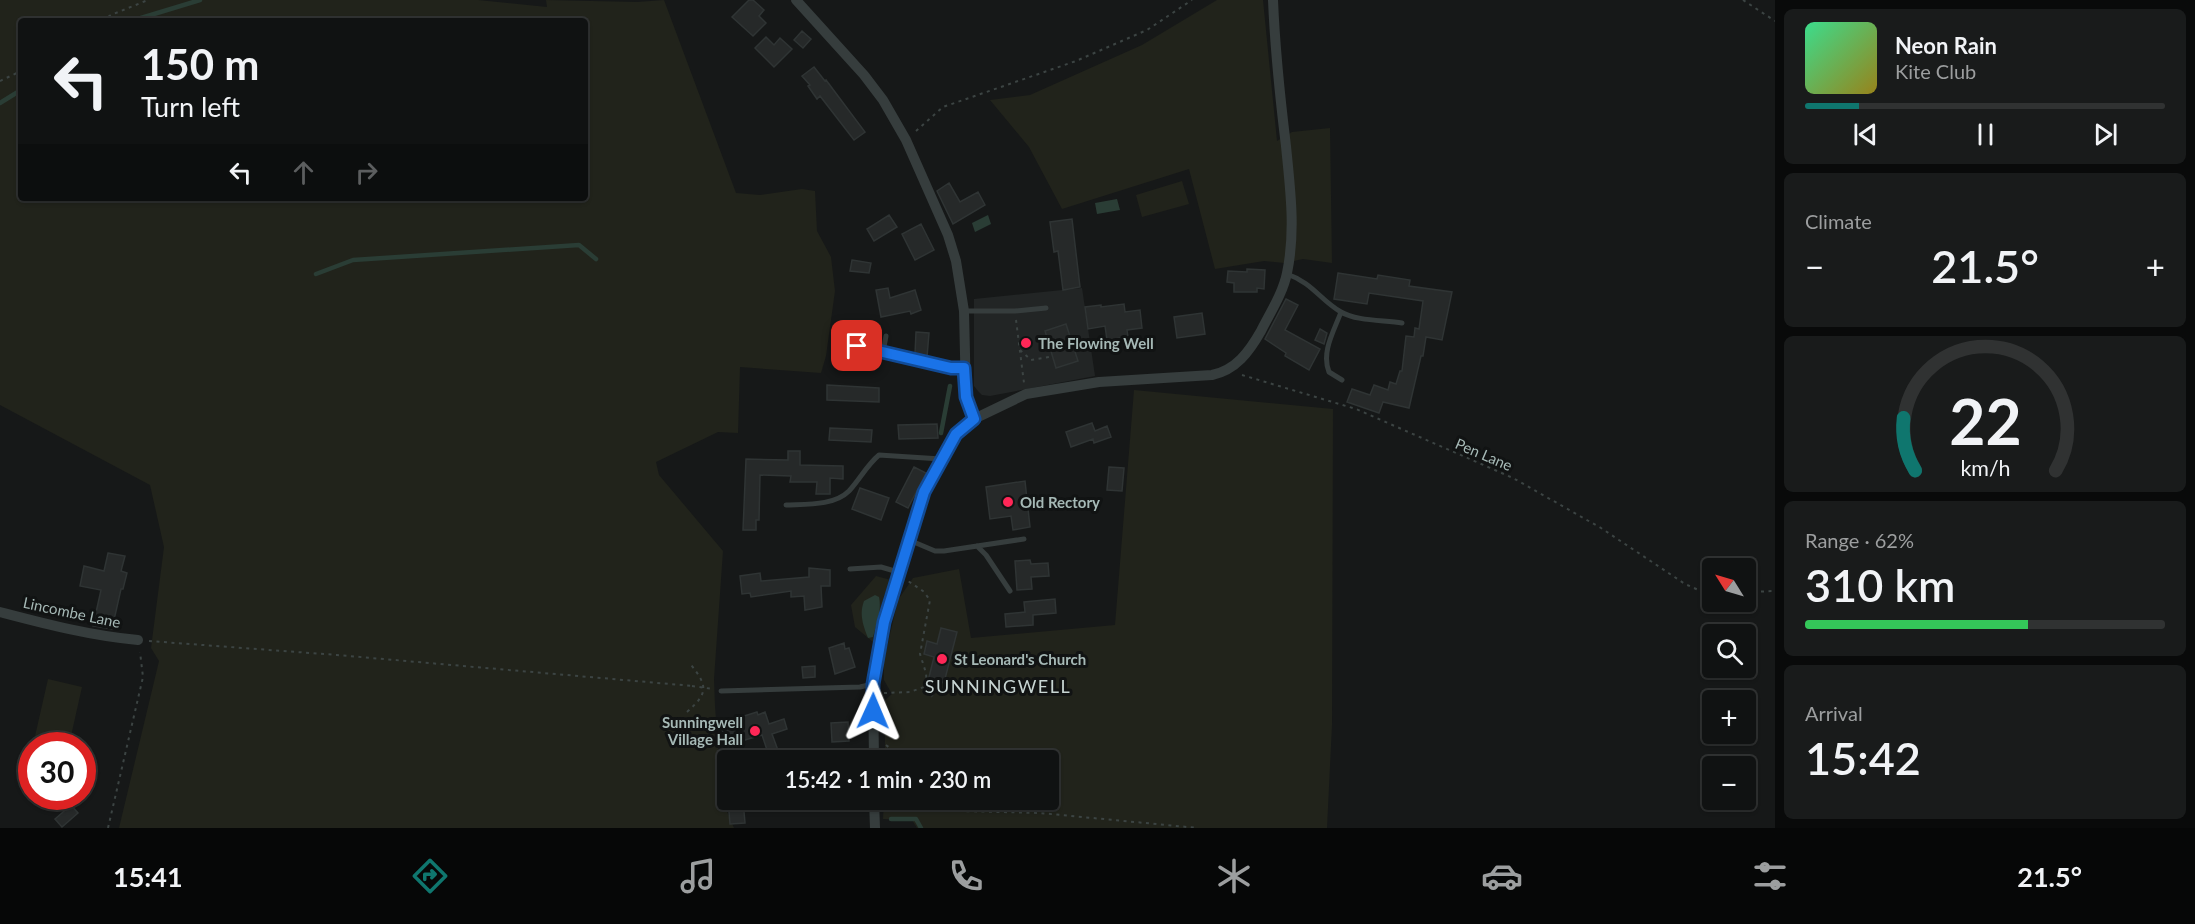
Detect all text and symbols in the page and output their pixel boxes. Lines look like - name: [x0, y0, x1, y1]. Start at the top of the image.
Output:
- text: Neon Rain: [1895, 32, 1997, 59]
- text: 150 m: [141, 39, 259, 89]
- icon: left: [42, 42, 120, 120]
- text: Kite Club: [1895, 59, 1976, 83]
- text: Turn left: [141, 90, 240, 123]
- icon: previous: [1849, 118, 1882, 151]
- icon: pause: [1969, 118, 2002, 151]
- icon: next: [2089, 118, 2122, 151]
- icon: left: [224, 156, 257, 189]
- icon: ahead: [287, 156, 320, 189]
- icon: right: [350, 156, 383, 189]
- text: Climate: [1805, 209, 1872, 233]
- text: 21.5°: [1931, 239, 2039, 293]
- text: −: [1805, 246, 1824, 286]
- text: +: [2146, 246, 2165, 286]
- pin: [831, 320, 882, 371]
- icon: arrive: [840, 329, 873, 362]
- place label: The Flowing Well: [1038, 334, 1154, 352]
- marker: The Flowing Well: [1019, 336, 1033, 350]
- text: 22: [1949, 383, 2021, 458]
- street label: Pen Lane: [1453, 434, 1515, 474]
- text: km/h: [1960, 455, 2010, 481]
- place label: Old Rectory: [1020, 493, 1100, 511]
- marker: Old Rectory: [1001, 495, 1015, 509]
- text: Range · 62%: [1805, 528, 1914, 552]
- north arrow: [1702, 558, 1756, 612]
- map controls: [1702, 558, 1756, 810]
- text: 310 km: [1805, 558, 1955, 612]
- street label: Lincombe Lane: [22, 593, 122, 631]
- button: search: [1702, 624, 1756, 678]
- place label: St Leonard's Church: [954, 650, 1086, 668]
- marker: St Leonard's Church: [935, 652, 949, 666]
- district label: SUNNINGWELL: [925, 675, 1071, 697]
- position arrow: [841, 679, 905, 743]
- button: +: [1702, 690, 1756, 744]
- text: Arrival: [1805, 701, 1863, 725]
- place label: Sunningwell Village Hall: [662, 713, 743, 748]
- marker: Sunningwell Village Hall: [748, 724, 762, 738]
- text: 15:42: [1805, 731, 1921, 785]
- speed limit sign: 30: [18, 732, 96, 810]
- button: −: [1702, 756, 1756, 810]
- text: 15:42 · 1 min · 230 m: [785, 766, 991, 793]
- icon: directions: [409, 855, 451, 897]
- icon: music: [677, 855, 719, 897]
- icon: phone: [945, 855, 987, 897]
- icon: climate: [1213, 855, 1255, 897]
- icon: car: [1481, 855, 1523, 897]
- icon: filters: [1749, 855, 1791, 897]
- text: 15:41: [113, 860, 183, 893]
- text: 21.5°: [2017, 860, 2082, 893]

